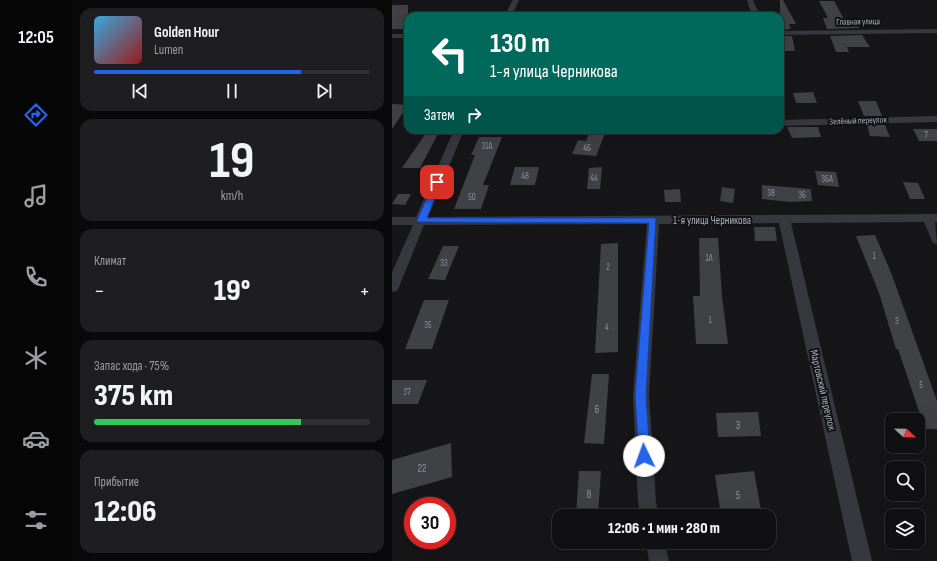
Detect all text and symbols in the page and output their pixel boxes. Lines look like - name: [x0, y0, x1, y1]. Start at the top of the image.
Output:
- street label: Главная улица: [836, 16, 880, 28]
- text: Golden Hour: [154, 23, 219, 42]
- text: 12:05: [18, 27, 54, 48]
- text: 130 m: [490, 27, 550, 60]
- icon: left: [424, 28, 476, 80]
- text: Lumen: [154, 42, 183, 58]
- text: 1-я улица Черникова: [490, 61, 618, 82]
- icon: previous: [129, 80, 151, 102]
- icon: pause: [221, 80, 243, 102]
- icon: next: [313, 80, 335, 102]
- icon: directions: [22, 101, 50, 129]
- icon: right: [463, 104, 485, 126]
- text: Затем: [424, 106, 455, 125]
- street label: Зелёный переулок: [829, 114, 887, 127]
- text: 19: [209, 130, 255, 193]
- house number: 7: [924, 130, 928, 141]
- house number: 31А: [482, 141, 493, 152]
- house number: 46: [583, 143, 591, 154]
- pin: [420, 165, 454, 199]
- icon: arrive: [426, 171, 448, 193]
- house number: 48: [521, 171, 529, 182]
- house number: 44: [590, 173, 598, 184]
- house number: 36А: [821, 174, 833, 185]
- icon: music: [22, 182, 50, 210]
- text: km/h: [221, 188, 243, 204]
- house number: 38: [767, 188, 775, 199]
- house number: 36: [798, 190, 806, 201]
- house number: 50: [468, 192, 476, 203]
- street label: 1-я улица Черникова: [673, 214, 751, 227]
- house number: 1: [872, 251, 876, 262]
- text: Климат: [94, 253, 126, 269]
- house number: 1А: [705, 253, 713, 264]
- house number: 33: [440, 258, 448, 269]
- house number: 2: [606, 262, 610, 273]
- icon: phone: [22, 263, 50, 291]
- text: 19°: [214, 273, 250, 309]
- text: −: [94, 278, 105, 305]
- text: +: [359, 278, 370, 305]
- house number: 1: [708, 315, 712, 326]
- house number: 3: [895, 316, 899, 327]
- house number: 35: [424, 320, 432, 331]
- house number: 4: [605, 322, 609, 333]
- icon: climate: [22, 344, 50, 372]
- street label: Мартовский переулок: [807, 348, 839, 432]
- text: Запас хода · 75%: [94, 358, 169, 374]
- text: 375 km: [94, 378, 173, 414]
- house number: 5: [919, 380, 923, 391]
- house number: 37: [403, 387, 411, 398]
- house number: 6: [595, 403, 600, 416]
- north arrow: [885, 413, 925, 453]
- map controls: [885, 413, 925, 549]
- house number: 3: [736, 419, 741, 432]
- icon: car: [22, 425, 50, 453]
- position arrow: [623, 435, 665, 477]
- button: search: [885, 461, 925, 501]
- house number: 22: [417, 462, 427, 475]
- text: Прибытие: [94, 474, 139, 490]
- house number: 8: [587, 488, 592, 501]
- house number: 5: [736, 489, 740, 502]
- text: 12:06: [94, 494, 157, 530]
- speed limit sign: 30: [404, 497, 456, 549]
- icon: filters: [22, 506, 50, 534]
- button: layers: [885, 509, 925, 549]
- text: 12:06 · 1 мин · 280 m: [608, 519, 720, 538]

